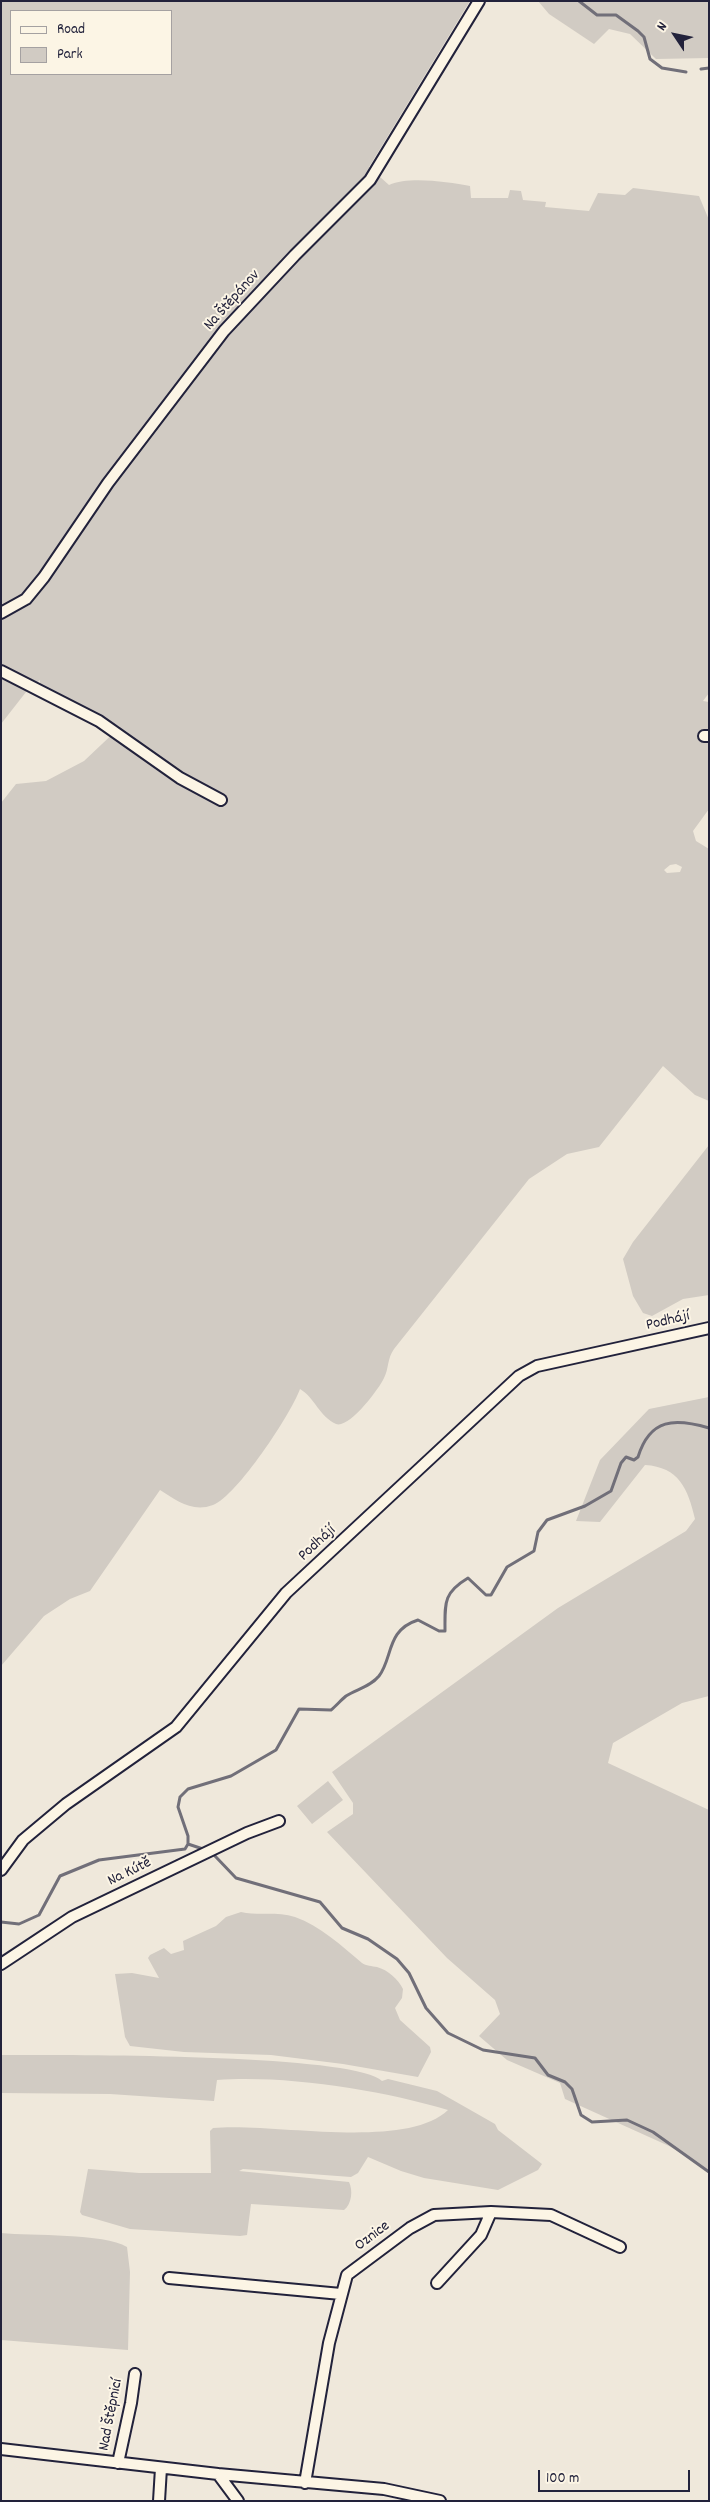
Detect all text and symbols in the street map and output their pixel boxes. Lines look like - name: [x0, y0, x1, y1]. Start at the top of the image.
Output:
- legend: [10, 10, 172, 75]
- north arrow: [650, 10, 700, 60]
- text: N: [652, 18, 673, 35]
- text: Road: [57, 19, 85, 41]
- text: Park: [57, 44, 83, 66]
- street label: Na Štěpánov: [201, 267, 265, 335]
- street label: Podhájí: [644, 1308, 692, 1336]
- street label: Podhájí: [295, 1522, 341, 1566]
- street label: Na Kútě: [105, 1854, 155, 1892]
- street label: Oznice: [352, 2218, 394, 2256]
- street label: Nad Štěpnicí: [96, 2377, 128, 2453]
- scale bar: [540, 2460, 692, 2492]
- text: 100 m: [546, 2468, 579, 2490]

